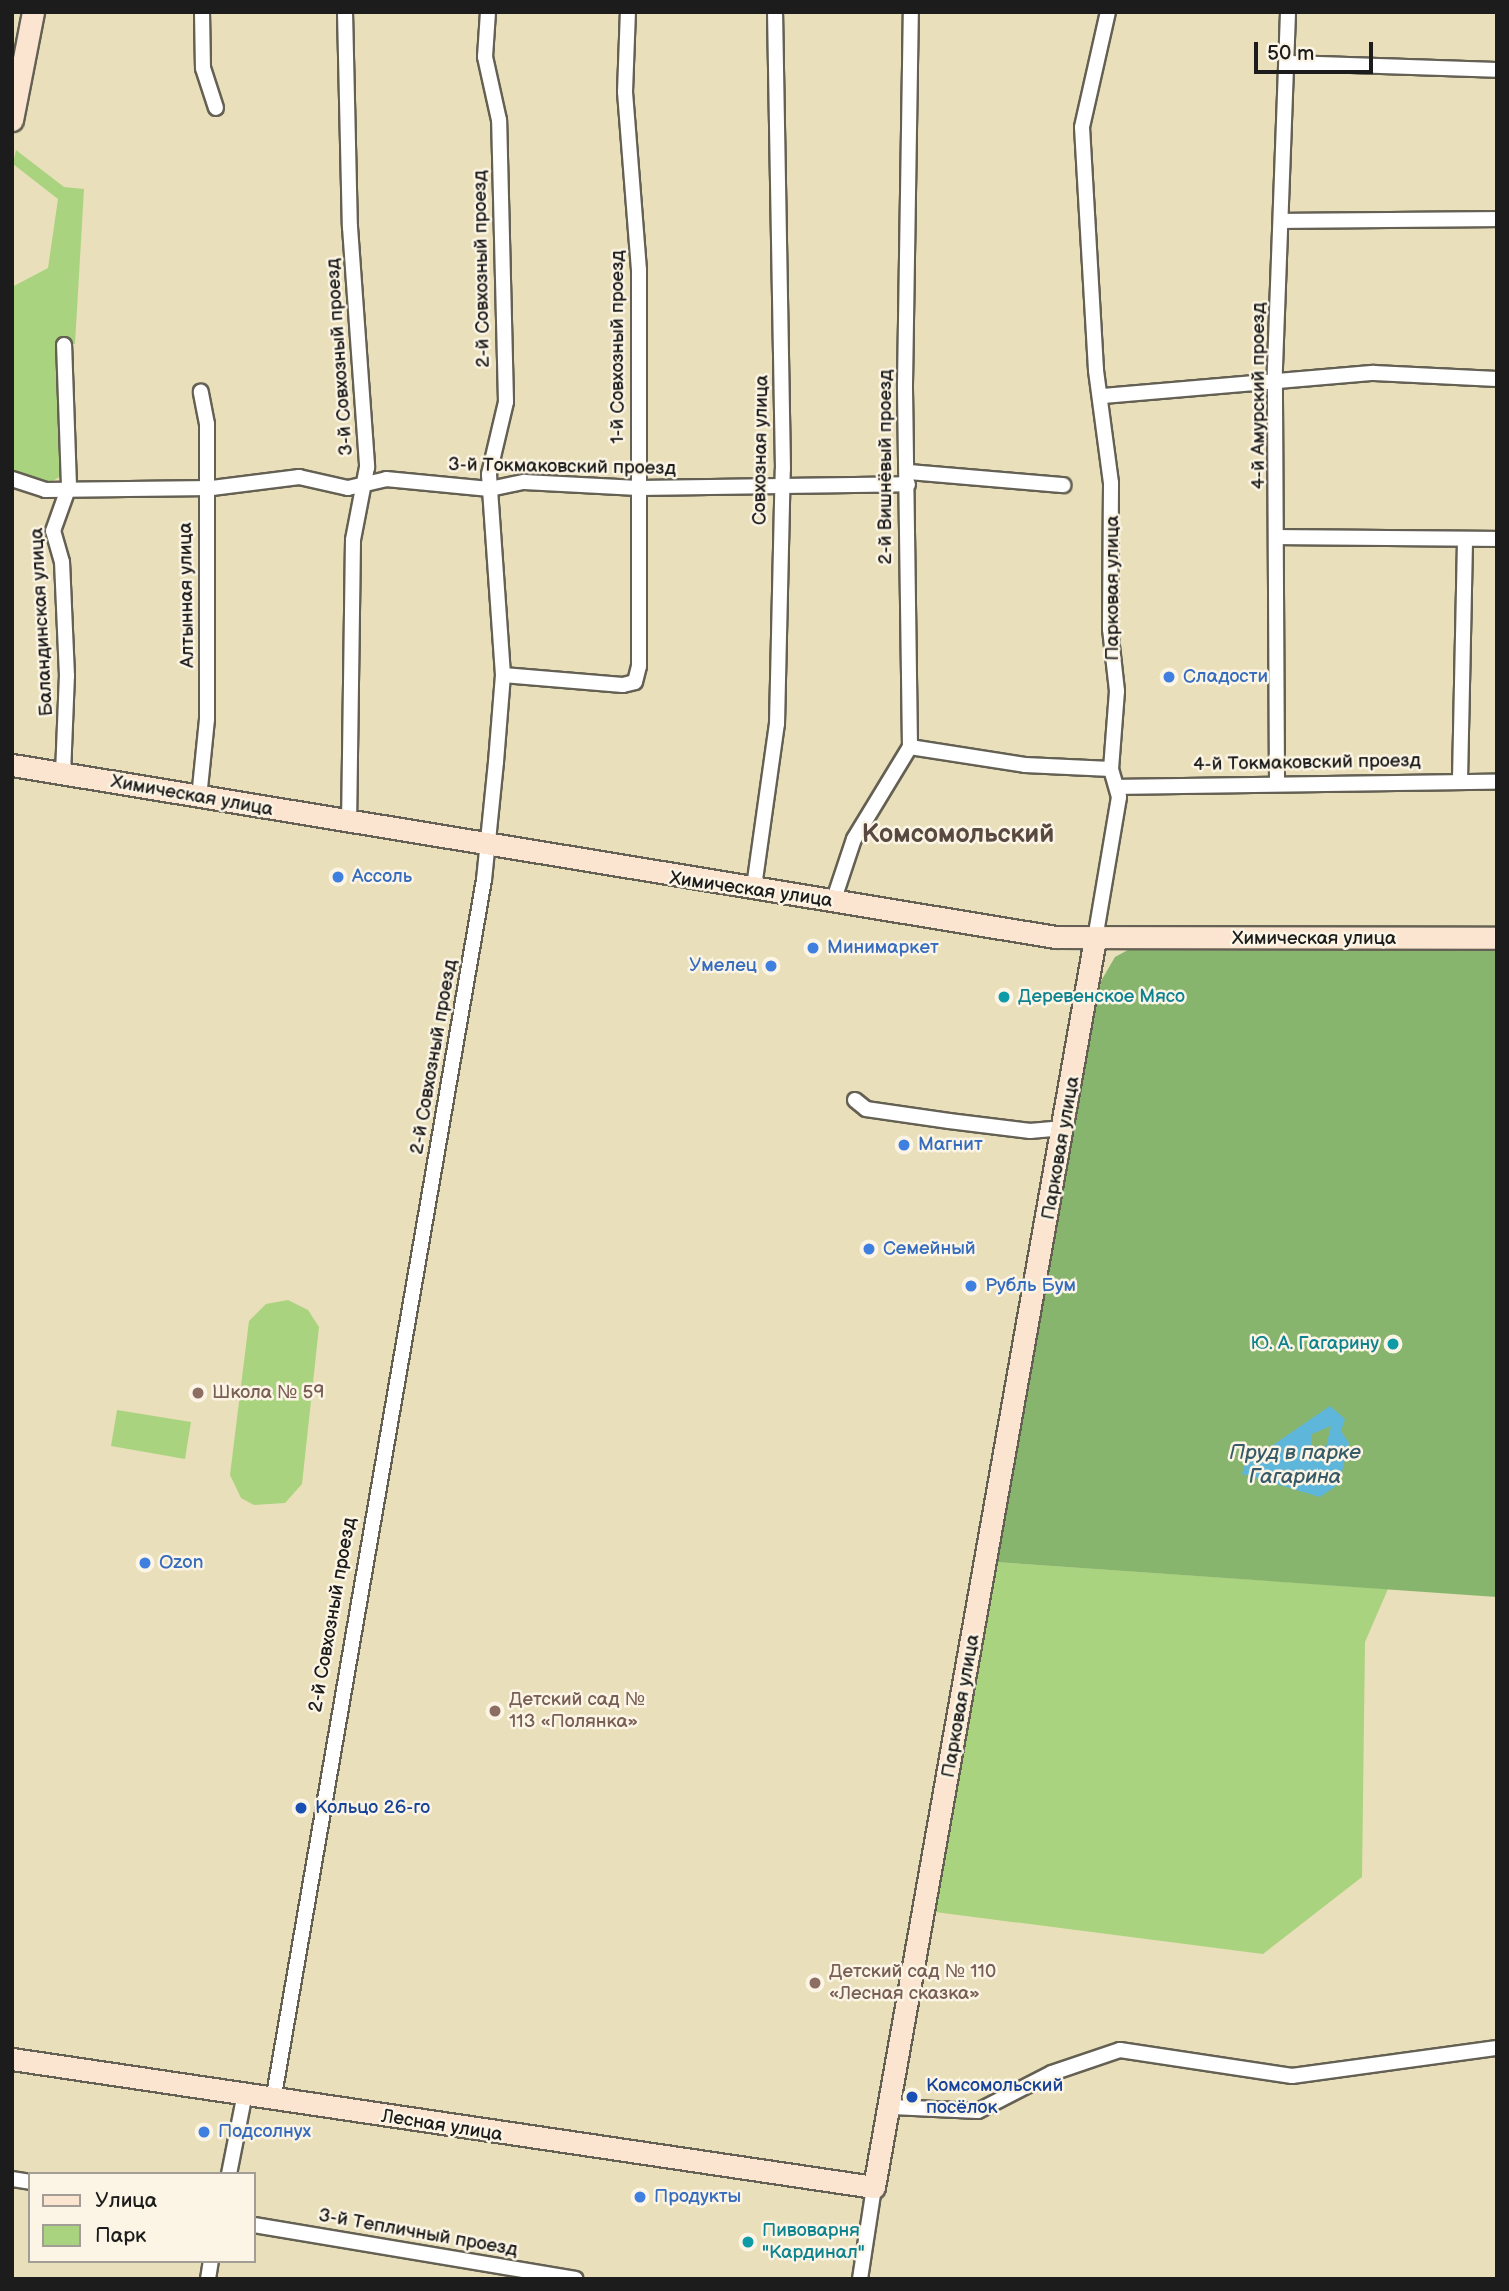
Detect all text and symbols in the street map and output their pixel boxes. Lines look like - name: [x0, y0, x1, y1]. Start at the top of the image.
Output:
- scale bar: [1257, 28, 1376, 72]
- text: 50 m: [1267, 41, 1314, 66]
- street label: 2-й Совхозный проезд: [469, 170, 495, 368]
- street label: 1-й Совхозный проезд: [607, 250, 629, 444]
- street label: 3-й Совхозный проезд: [322, 257, 358, 457]
- street label: 4-й Амурский проезд: [1248, 303, 1270, 489]
- street label: 2-й Вишнёвый проезд: [875, 369, 897, 565]
- street label: Совхозная улица: [748, 375, 774, 525]
- street label: 3-й Токмаковский проезд: [448, 454, 676, 480]
- street label: Парковая улица: [1102, 515, 1124, 661]
- street label: Алтынная улица: [174, 522, 200, 668]
- street label: Баландинская улица: [26, 527, 58, 717]
- place label: Сладости: [1183, 666, 1268, 688]
- marker: Сладости: [1161, 669, 1177, 685]
- street label: 4-й Токмаковский проезд: [1193, 750, 1421, 776]
- street label: Химическая улица: [109, 771, 275, 821]
- district label: Комсомольский: [862, 819, 1054, 851]
- place label: Ассоль: [352, 866, 412, 888]
- street label: Химическая улица: [668, 867, 834, 913]
- marker: Ассоль: [330, 869, 346, 885]
- street label: Химическая улица: [1232, 928, 1396, 950]
- place label: Минимаркет: [827, 937, 939, 959]
- marker: Минимаркет: [805, 940, 821, 956]
- place label: Умелец: [689, 955, 757, 977]
- street label: 2-й Совхозный проезд: [406, 958, 462, 1156]
- marker: Умелец: [763, 958, 779, 974]
- place label: Деревенское Мясо: [1018, 986, 1185, 1008]
- marker: Деревенское Мясо: [996, 989, 1012, 1005]
- street label: Парковая улица: [1037, 1074, 1085, 1222]
- place label: Магнит: [918, 1134, 983, 1156]
- marker: Магнит: [896, 1137, 912, 1153]
- place label: Семейный: [883, 1238, 976, 1260]
- marker: Семейный: [861, 1241, 877, 1257]
- place label: Рубль Бум: [985, 1275, 1076, 1297]
- marker: Рубль Бум: [963, 1278, 979, 1294]
- place label: Ю. А. Гагарину: [1250, 1333, 1379, 1355]
- marker: Ю. А. Гагарину: [1385, 1336, 1401, 1352]
- place label: Школа № 59: [212, 1382, 324, 1404]
- marker: Школа № 59: [190, 1385, 206, 1401]
- water label: Пруд в парке Гагарина: [1229, 1440, 1361, 1490]
- street label: 2-й Совхозный проезд: [305, 1516, 361, 1714]
- place label: Ozon: [159, 1552, 204, 1574]
- marker: Ozon: [137, 1555, 153, 1571]
- street label: Парковая улица: [937, 1632, 985, 1780]
- place label: Детский сад № 113 «Полянка»: [509, 1689, 645, 1733]
- marker: Детский сад № 113 «Полянка»: [487, 1703, 503, 1719]
- place label: Кольцо 26-го: [315, 1797, 430, 1819]
- marker: Кольцо 26-го: [293, 1800, 309, 1816]
- place label: Детский сад № 110 «Лесная сказка»: [829, 1961, 996, 2005]
- marker: Детский сад № 110 «Лесная сказка»: [807, 1975, 823, 1991]
- place label: Комсомольский посёлок: [926, 2075, 1063, 2119]
- marker: Комсомольский посёлок: [904, 2089, 920, 2105]
- street label: Лесная улица: [380, 2105, 504, 2147]
- place label: Подсолнух: [218, 2121, 311, 2143]
- marker: Подсолнух: [196, 2124, 212, 2140]
- legend: [28, 2172, 256, 2263]
- place label: Продукты: [654, 2186, 741, 2208]
- text: Улица: [95, 2188, 157, 2213]
- marker: Продукты: [632, 2189, 648, 2205]
- street label: 3-й Тепличный проезд: [317, 2204, 519, 2262]
- place label: Пивоварня "Кардинал": [762, 2220, 865, 2264]
- text: Парк: [95, 2223, 146, 2248]
- marker: Пивоварня "Кардинал": [740, 2234, 756, 2250]

